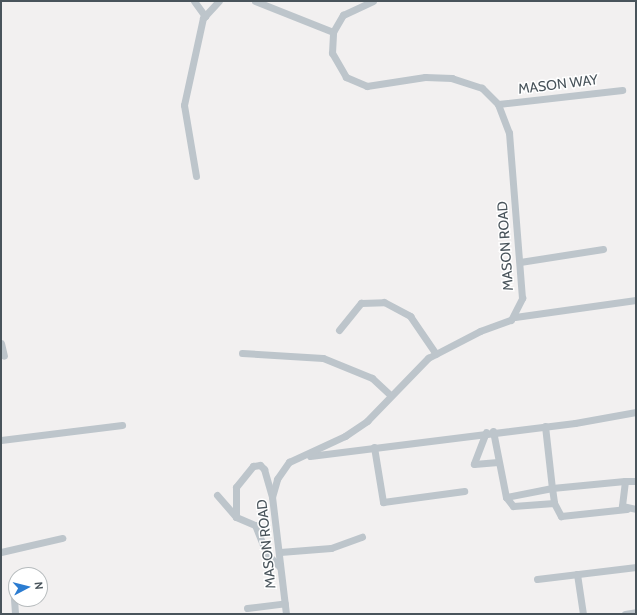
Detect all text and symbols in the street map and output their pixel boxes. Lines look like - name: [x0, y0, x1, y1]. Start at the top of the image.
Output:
- street label: MASON WAY: [517, 71, 599, 97]
- street label: MASON ROAD: [493, 201, 517, 291]
- street label: MASON ROAD: [253, 498, 279, 590]
- north arrow: [8, 567, 48, 607]
- text: N: [31, 581, 46, 590]

